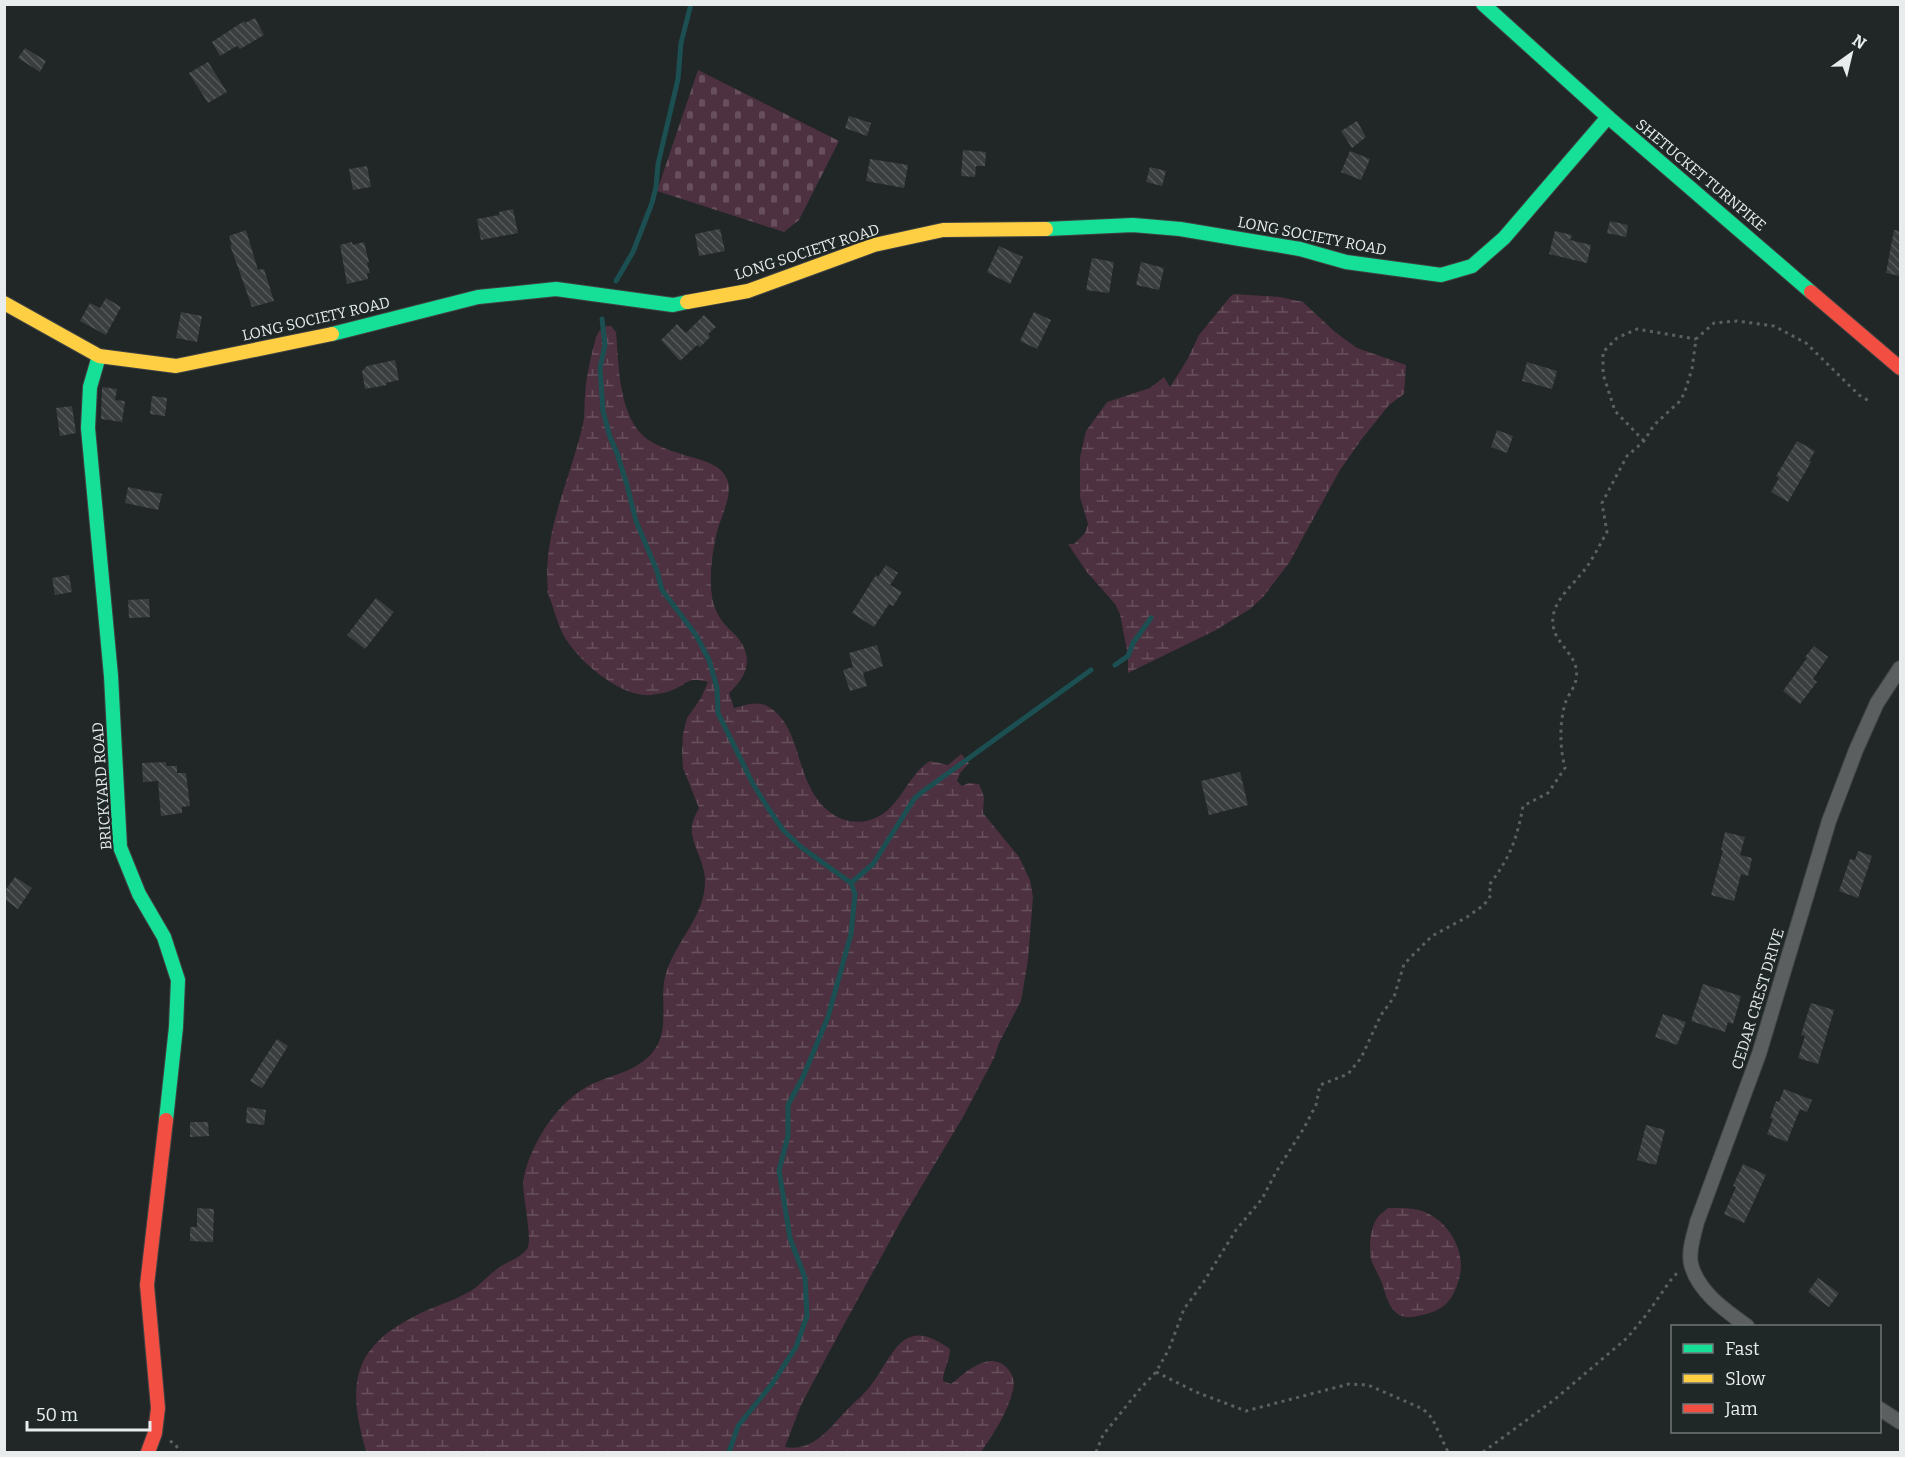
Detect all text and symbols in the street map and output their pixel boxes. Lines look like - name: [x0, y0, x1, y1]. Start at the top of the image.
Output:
- north arrow: [1821, 24, 1881, 84]
- text: N: [1849, 31, 1870, 53]
- street label: SHETUCKET TURNPIKE: [1632, 115, 1770, 235]
- street label: LONG SOCIETY ROAD: [1236, 213, 1388, 259]
- street label: LONG SOCIETY ROAD: [732, 220, 882, 284]
- street label: LONG SOCIETY ROAD: [240, 293, 392, 345]
- street label: BRICKYARD ROAD: [89, 722, 115, 850]
- street label: CEDAR CREST DRIVE: [1728, 926, 1788, 1072]
- legend: [1671, 1325, 1881, 1433]
- text: Fast: [1725, 1338, 1760, 1360]
- text: Slow: [1725, 1368, 1766, 1390]
- scale bar: [27, 1394, 150, 1432]
- text: Jam: [1724, 1398, 1758, 1420]
- text: 50 m: [36, 1404, 78, 1426]

